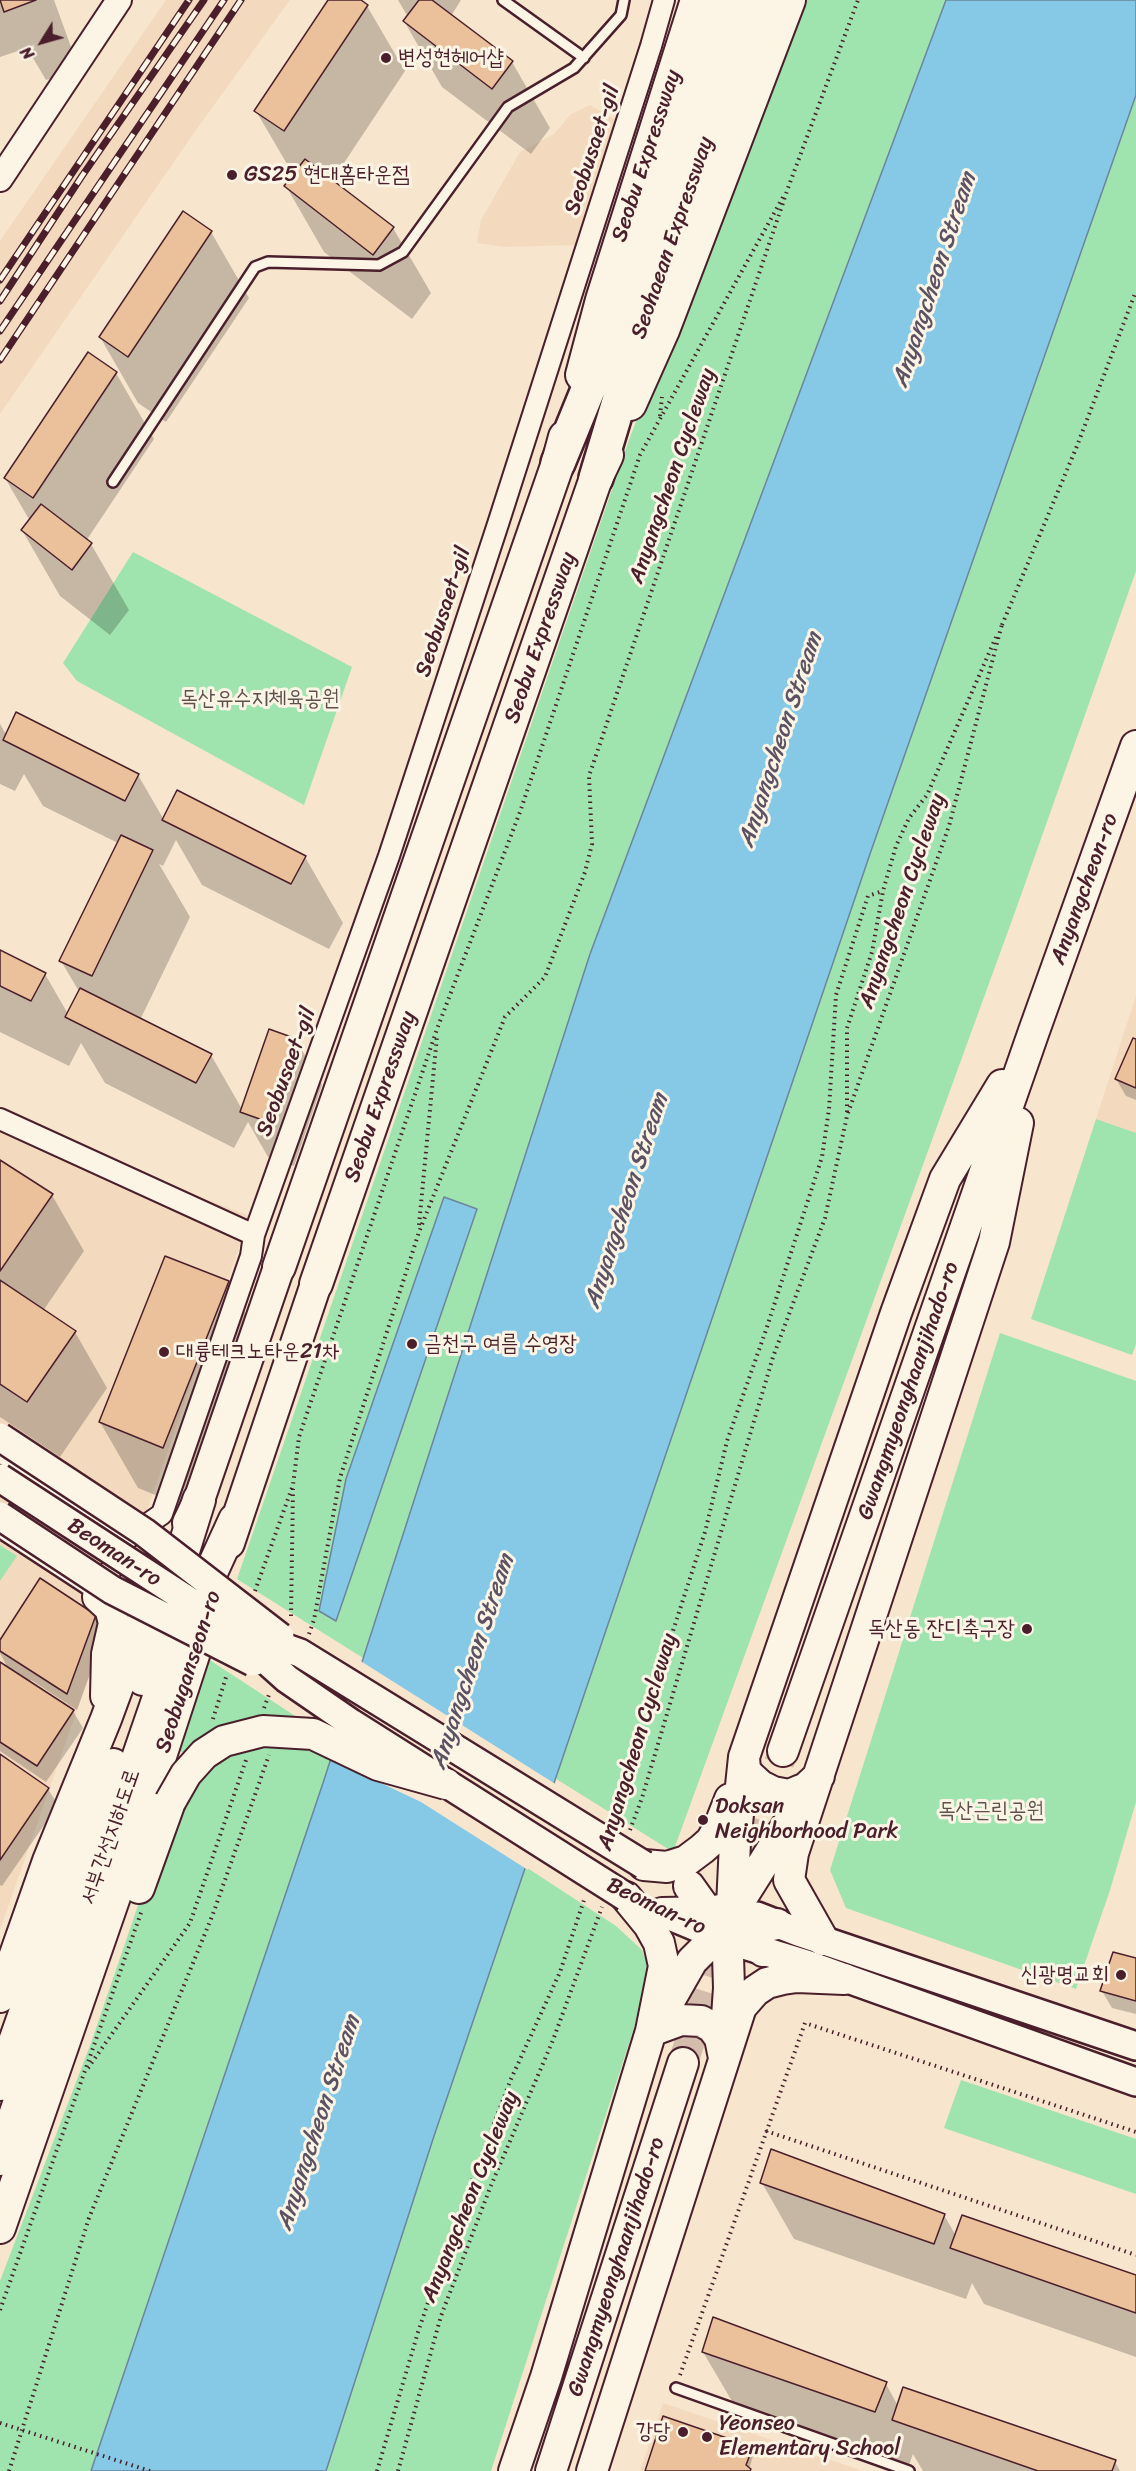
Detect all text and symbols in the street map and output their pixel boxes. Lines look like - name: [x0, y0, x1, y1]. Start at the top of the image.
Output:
- north arrow: [12, 12, 72, 72]
- text: N: [12, 40, 42, 66]
- place label: 변성현헤어샵: [398, 45, 504, 71]
- marker: 변성현헤어샵: [379, 51, 393, 65]
- street label: Seobu Expressway: [607, 67, 687, 245]
- street label: Seobusaet-gil: [560, 82, 626, 218]
- street label: Seohaean Expressway: [626, 133, 720, 343]
- place label: GS25 현대홈타운점: [244, 162, 410, 188]
- marker: GS25 현대홈타운점: [225, 168, 239, 182]
- water label: Anyangcheon Stream: [887, 169, 983, 391]
- street label: Anyangcheon Cycleway: [624, 365, 722, 587]
- street label: Seobusaet-gil: [411, 544, 477, 680]
- street label: Seobu Expressway: [499, 549, 583, 727]
- water label: Anyangcheon Stream: [733, 629, 829, 851]
- park label: 독산유수지체육공원: [180, 686, 340, 712]
- street label: Anyangcheon Cycleway: [854, 790, 952, 1012]
- street label: Anyangcheon-ro: [1045, 810, 1125, 968]
- street label: Seobusaet-gil: [251, 1004, 323, 1140]
- street label: Seobu Expressway: [339, 1008, 423, 1186]
- water label: Anyangcheon Stream: [579, 1090, 675, 1312]
- street label: Gwangmyeonghaanjihado-ro: [852, 1259, 966, 1523]
- place label: 금천구 여름 수영장: [424, 1331, 577, 1357]
- marker: 금천구 여름 수영장: [405, 1337, 419, 1351]
- place label: 대륭테크노타운21차: [176, 1339, 340, 1365]
- marker: 대륭테크노타운21차: [157, 1345, 171, 1359]
- street label: Beoman-ro: [62, 1513, 166, 1593]
- water label: Anyangcheon Stream: [425, 1551, 521, 1773]
- street label: Seobuganseon-ro: [150, 1588, 228, 1756]
- place label: 독산동 잔디축구장: [868, 1616, 1015, 1642]
- marker: 독산동 잔디축구장: [1020, 1622, 1034, 1636]
- street label: Anyangcheon Cycleway: [592, 1630, 684, 1854]
- street label: 서부간선지하도로: [75, 1766, 147, 1908]
- place label: Doksan Neighborhood Park: [715, 1794, 898, 1846]
- park label: 독산근린공원: [938, 1798, 1044, 1824]
- marker: Doksan Neighborhood Park: [696, 1813, 710, 1827]
- street label: Beoman-ro: [602, 1873, 710, 1941]
- place label: 신광명교회: [1020, 1962, 1109, 1988]
- marker: 신광명교회: [1114, 1968, 1128, 1982]
- water label: Anyangcheon Stream: [271, 2012, 367, 2234]
- street label: Anyangcheon Cycleway: [417, 2088, 525, 2306]
- street label: Gwangmyeonghaanjihado-ro: [563, 2134, 671, 2400]
- place label: Yeonseo Elementary School: [719, 2411, 901, 2462]
- place label: 강당: [636, 2419, 671, 2445]
- marker: 강당: [676, 2425, 690, 2439]
- marker: Yeonseo Elementary School: [700, 2430, 714, 2444]

